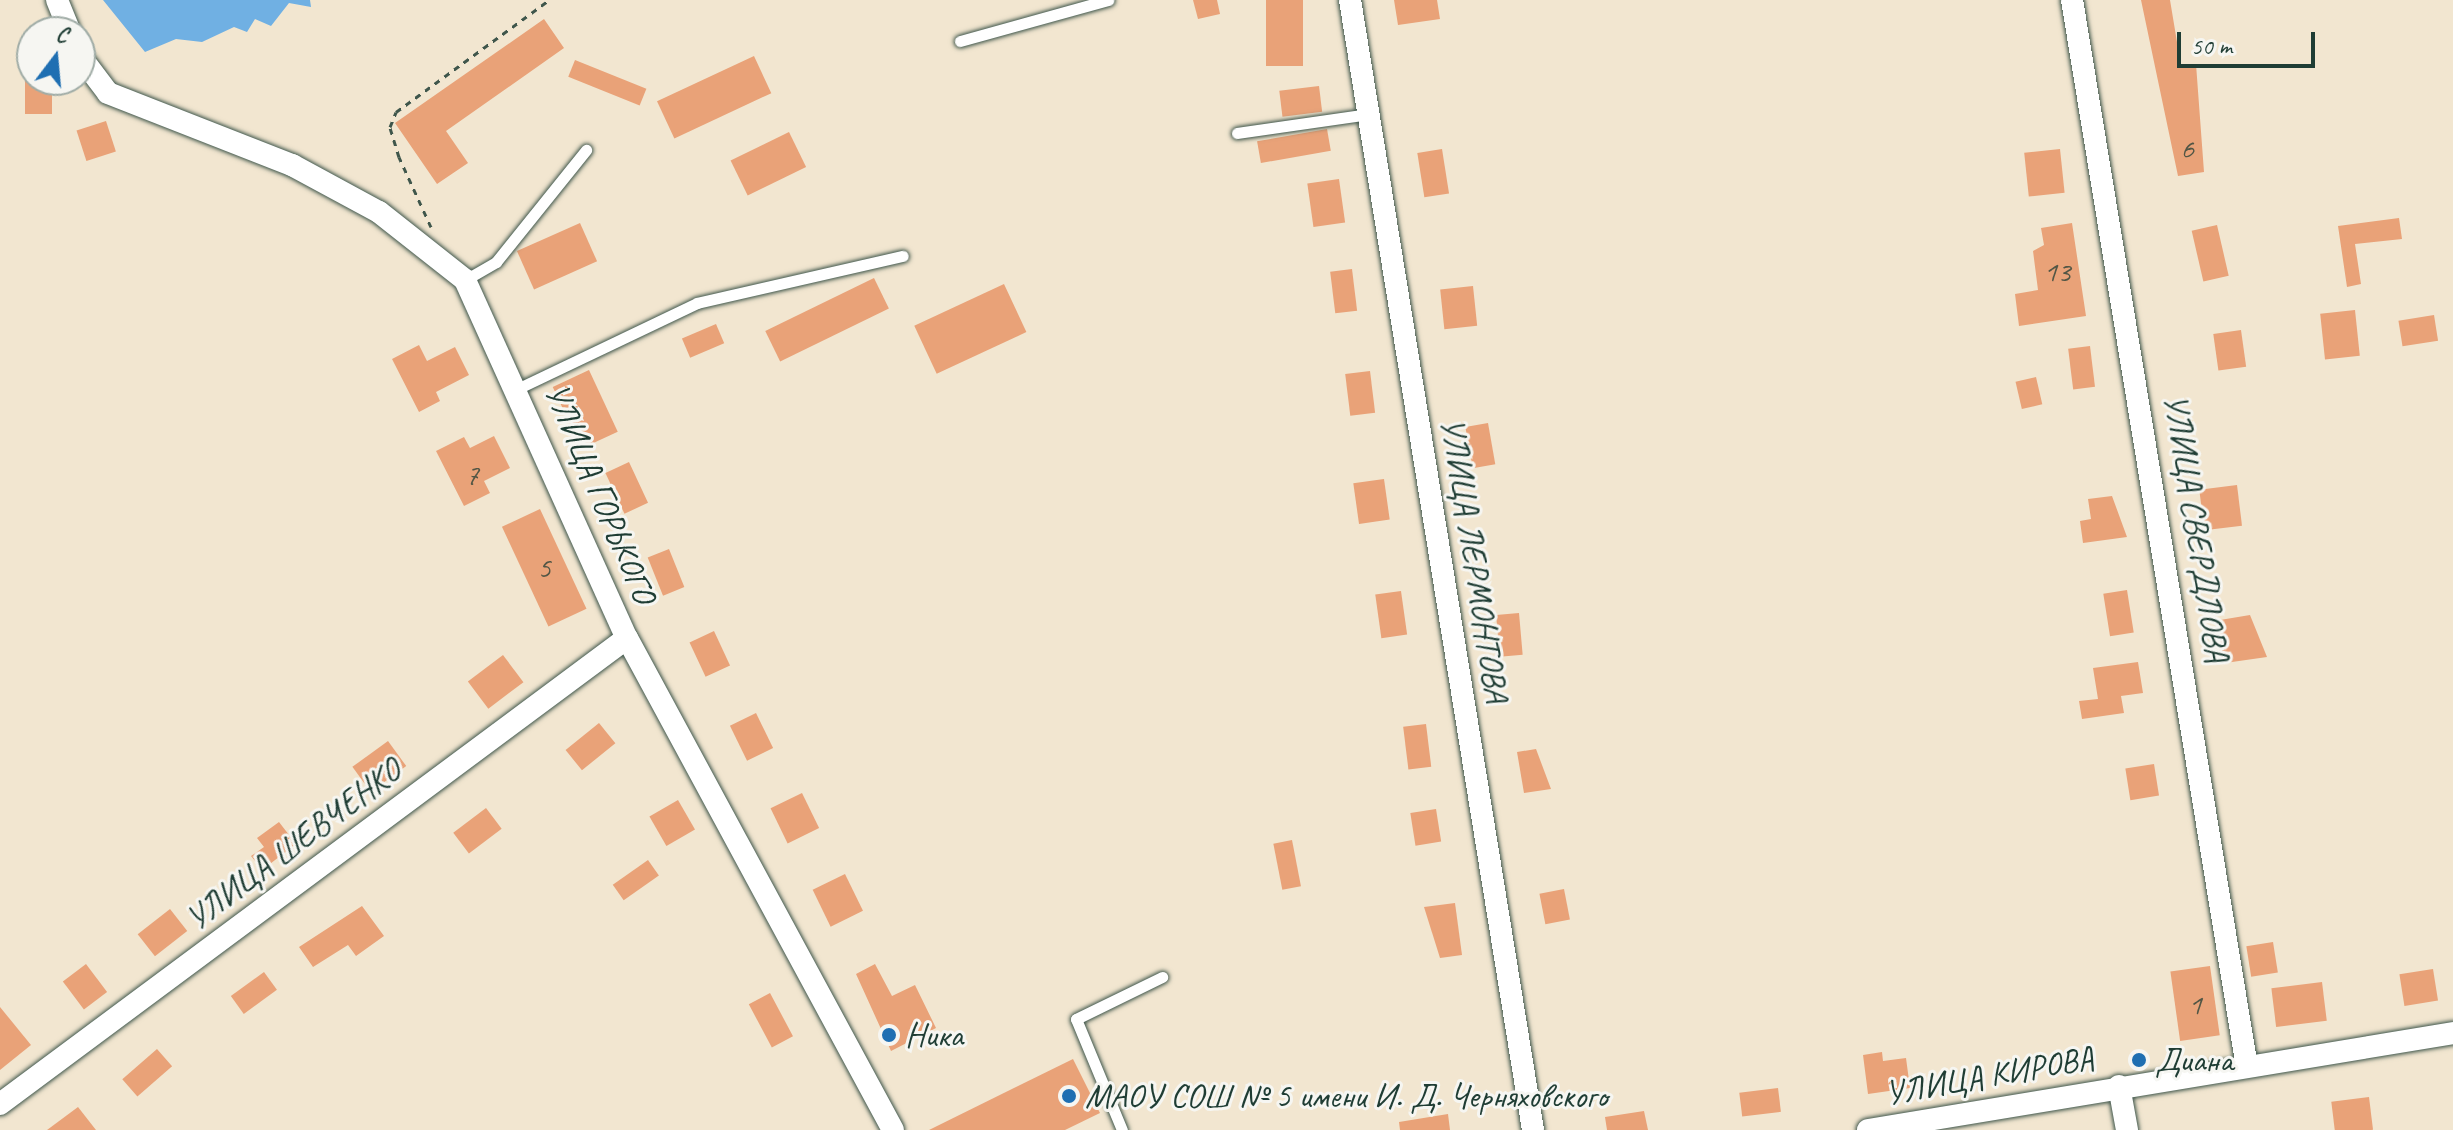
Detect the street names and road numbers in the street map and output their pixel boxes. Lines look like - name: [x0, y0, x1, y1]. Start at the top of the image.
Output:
- street label: УЛИЦА ГОРЬКОГО: [536, 376, 666, 610]
- street label: УЛИЦА СВЕРДЛОВА: [2156, 394, 2238, 662]
- street label: УЛИЦА ЛЕРМОНТОВА: [1432, 414, 1518, 706]
- street label: УЛИЦА ШЕВЧЕНКО: [178, 750, 408, 938]
- street label: УЛИЦА КИРОВА: [1881, 1037, 2097, 1113]

